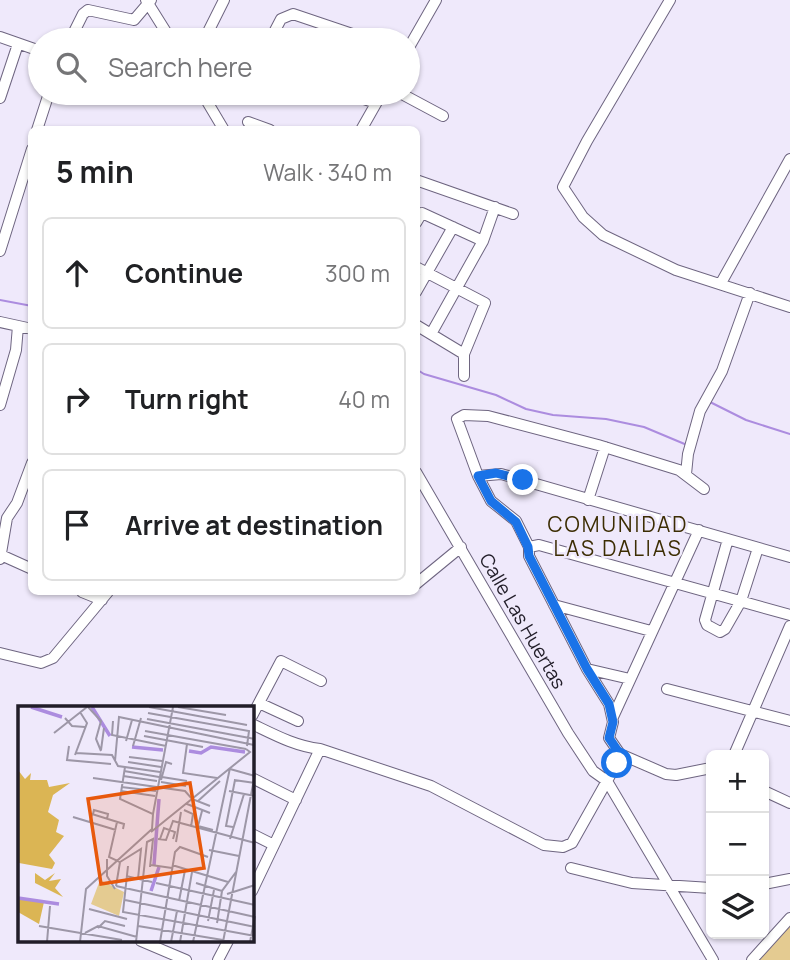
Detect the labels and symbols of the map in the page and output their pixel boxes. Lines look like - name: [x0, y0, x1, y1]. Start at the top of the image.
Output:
- route end: [507, 464, 538, 495]
- district label: COMUNIDAD LAS DALIAS: [548, 510, 688, 562]
- street label: Calle Las Huertas: [474, 549, 572, 693]
- inset map: [18, 706, 254, 942]
- route start: [601, 747, 632, 778]

